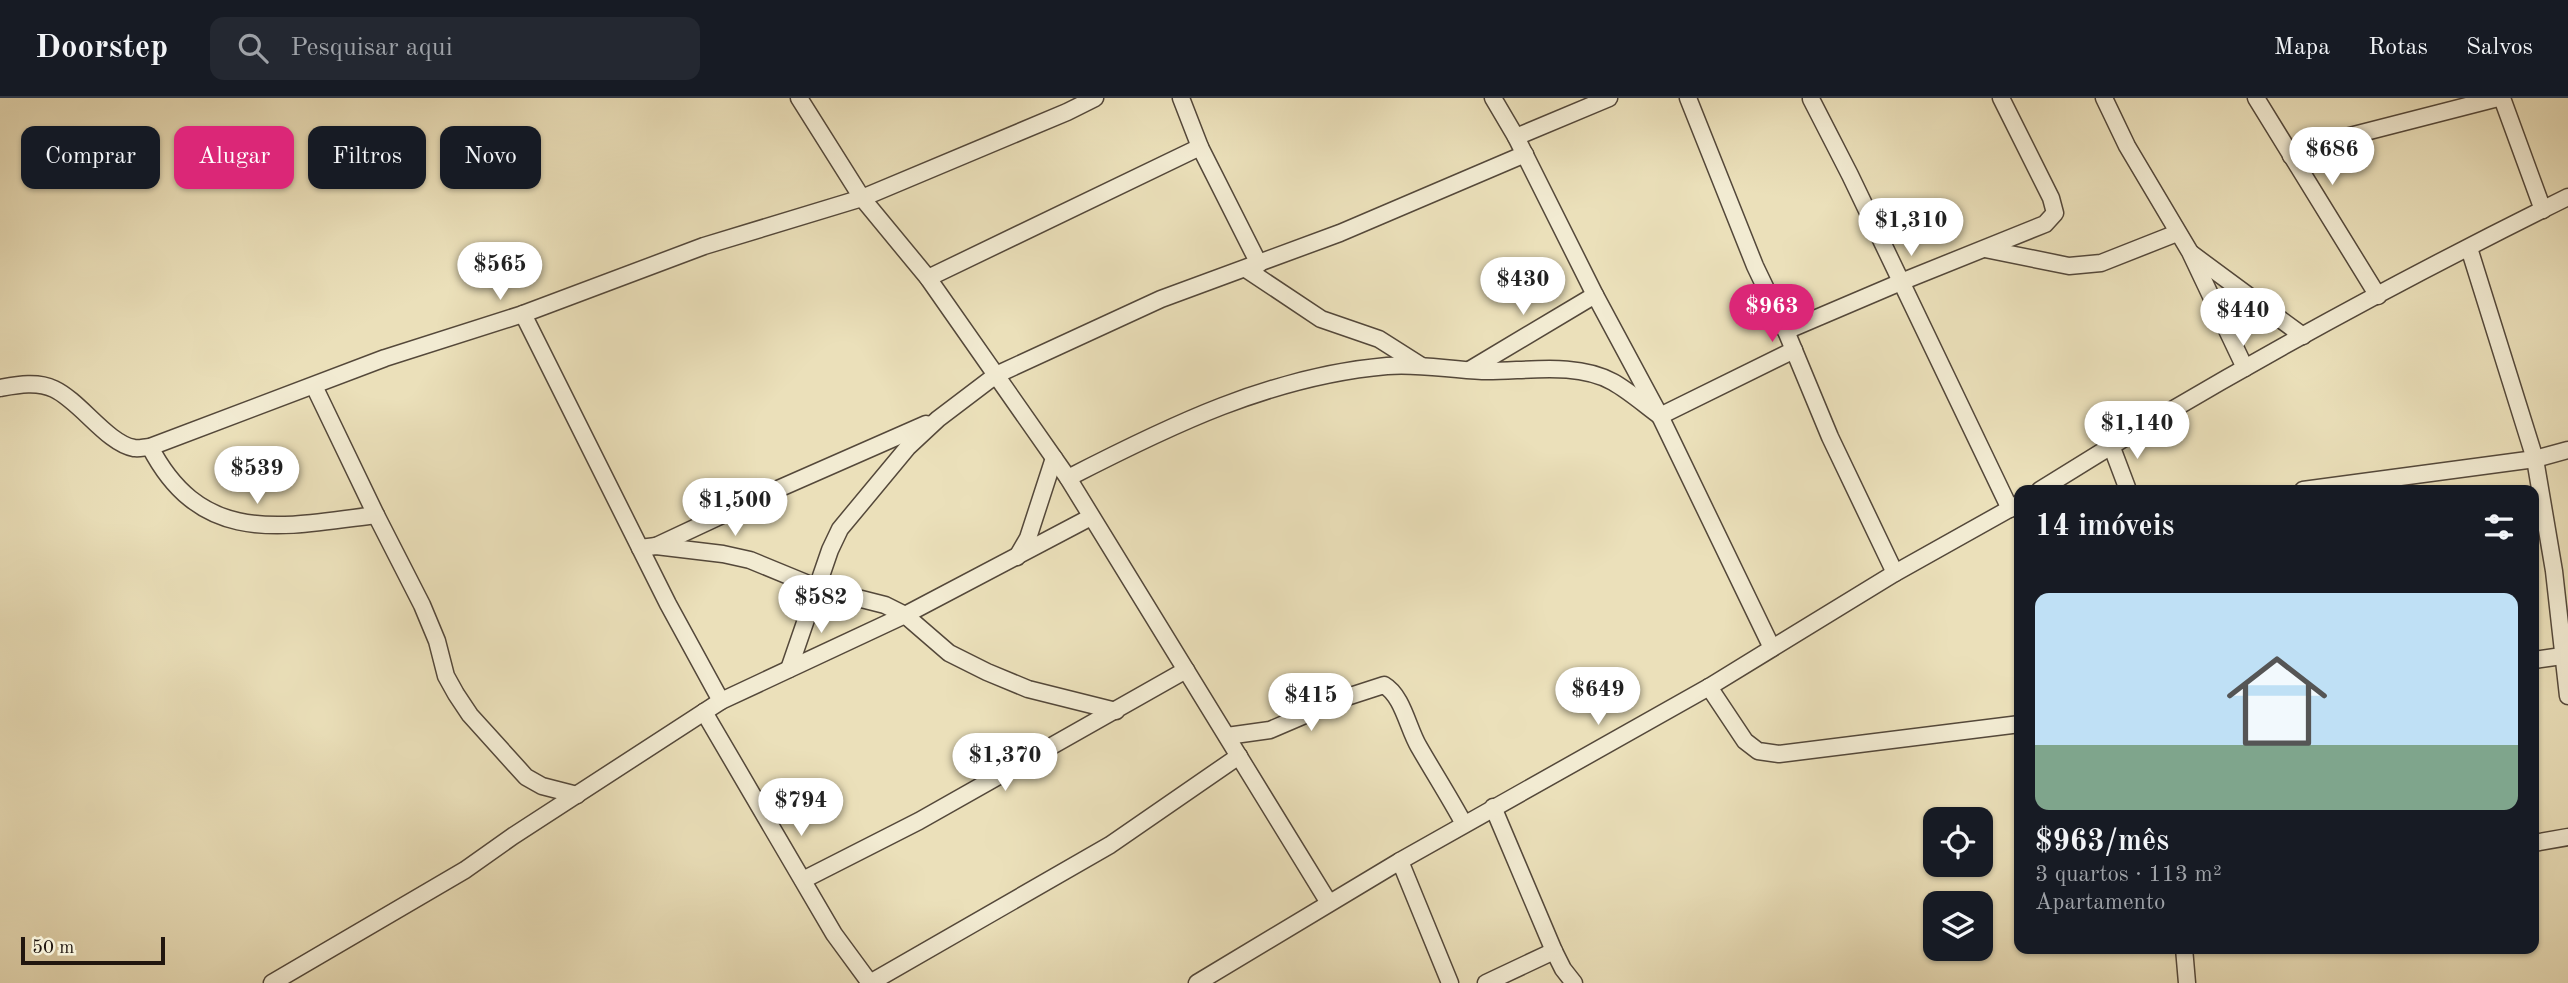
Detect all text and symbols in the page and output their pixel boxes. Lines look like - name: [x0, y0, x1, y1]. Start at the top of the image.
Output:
- search box: [210, 17, 700, 80]
- icon: search: [234, 29, 272, 67]
- text: Doorstep: [35, 32, 168, 65]
- text: Pesquisar aqui: [290, 35, 453, 61]
- text: Mapa: [2274, 36, 2330, 60]
- text: Rotas: [2368, 36, 2428, 60]
- text: Salvos: [2466, 36, 2533, 60]
- chip: Comprar: [21, 126, 160, 189]
- chip: Alugar: [174, 126, 294, 189]
- chip: Filtros: [308, 126, 426, 189]
- chip: Novo: [440, 126, 541, 189]
- pin: $686: [2291, 127, 2373, 187]
- text: $686: [2305, 138, 2359, 161]
- pin: $1,310: [1854, 198, 1968, 258]
- text: $1,310: [1874, 209, 1948, 232]
- pin: $565: [459, 242, 541, 302]
- text: $565: [473, 253, 527, 276]
- pin: $430: [1482, 258, 1564, 317]
- text: $430: [1496, 268, 1550, 291]
- pin: $963: [1731, 285, 1813, 344]
- pin: $440: [2202, 288, 2284, 348]
- text: $963: [1745, 295, 1799, 318]
- text: $440: [2216, 299, 2270, 322]
- pin: $1,140: [2080, 402, 2194, 461]
- text: $1,140: [2100, 412, 2174, 435]
- pin: $539: [216, 446, 298, 506]
- text: $539: [230, 457, 284, 480]
- pin: $1,500: [678, 478, 792, 538]
- text: $1,500: [698, 489, 772, 512]
- icon: filters: [2480, 508, 2518, 546]
- text: 14 imóveis: [2035, 512, 2174, 542]
- pin: $582: [780, 575, 862, 635]
- text: $582: [794, 586, 848, 609]
- icon: home: [2214, 638, 2340, 764]
- pin: $649: [1557, 668, 1639, 727]
- pin: $415: [1270, 674, 1352, 733]
- text: $649: [1571, 678, 1625, 701]
- text: $415: [1284, 684, 1338, 707]
- pin: $1,370: [948, 734, 1062, 793]
- text: $1,370: [968, 744, 1042, 767]
- pin: $794: [760, 778, 842, 838]
- text: $794: [774, 789, 828, 812]
- map controls: [1923, 807, 1993, 961]
- button: locate: [1923, 807, 1993, 877]
- text: $963/mês: [2035, 827, 2169, 857]
- text: 3 quartos · 113 m²: [2035, 863, 2222, 886]
- button: layers: [1923, 891, 1993, 961]
- text: Apartamento: [2035, 891, 2165, 914]
- scale bar: [21, 934, 164, 966]
- text: 50 m: [32, 939, 74, 958]

